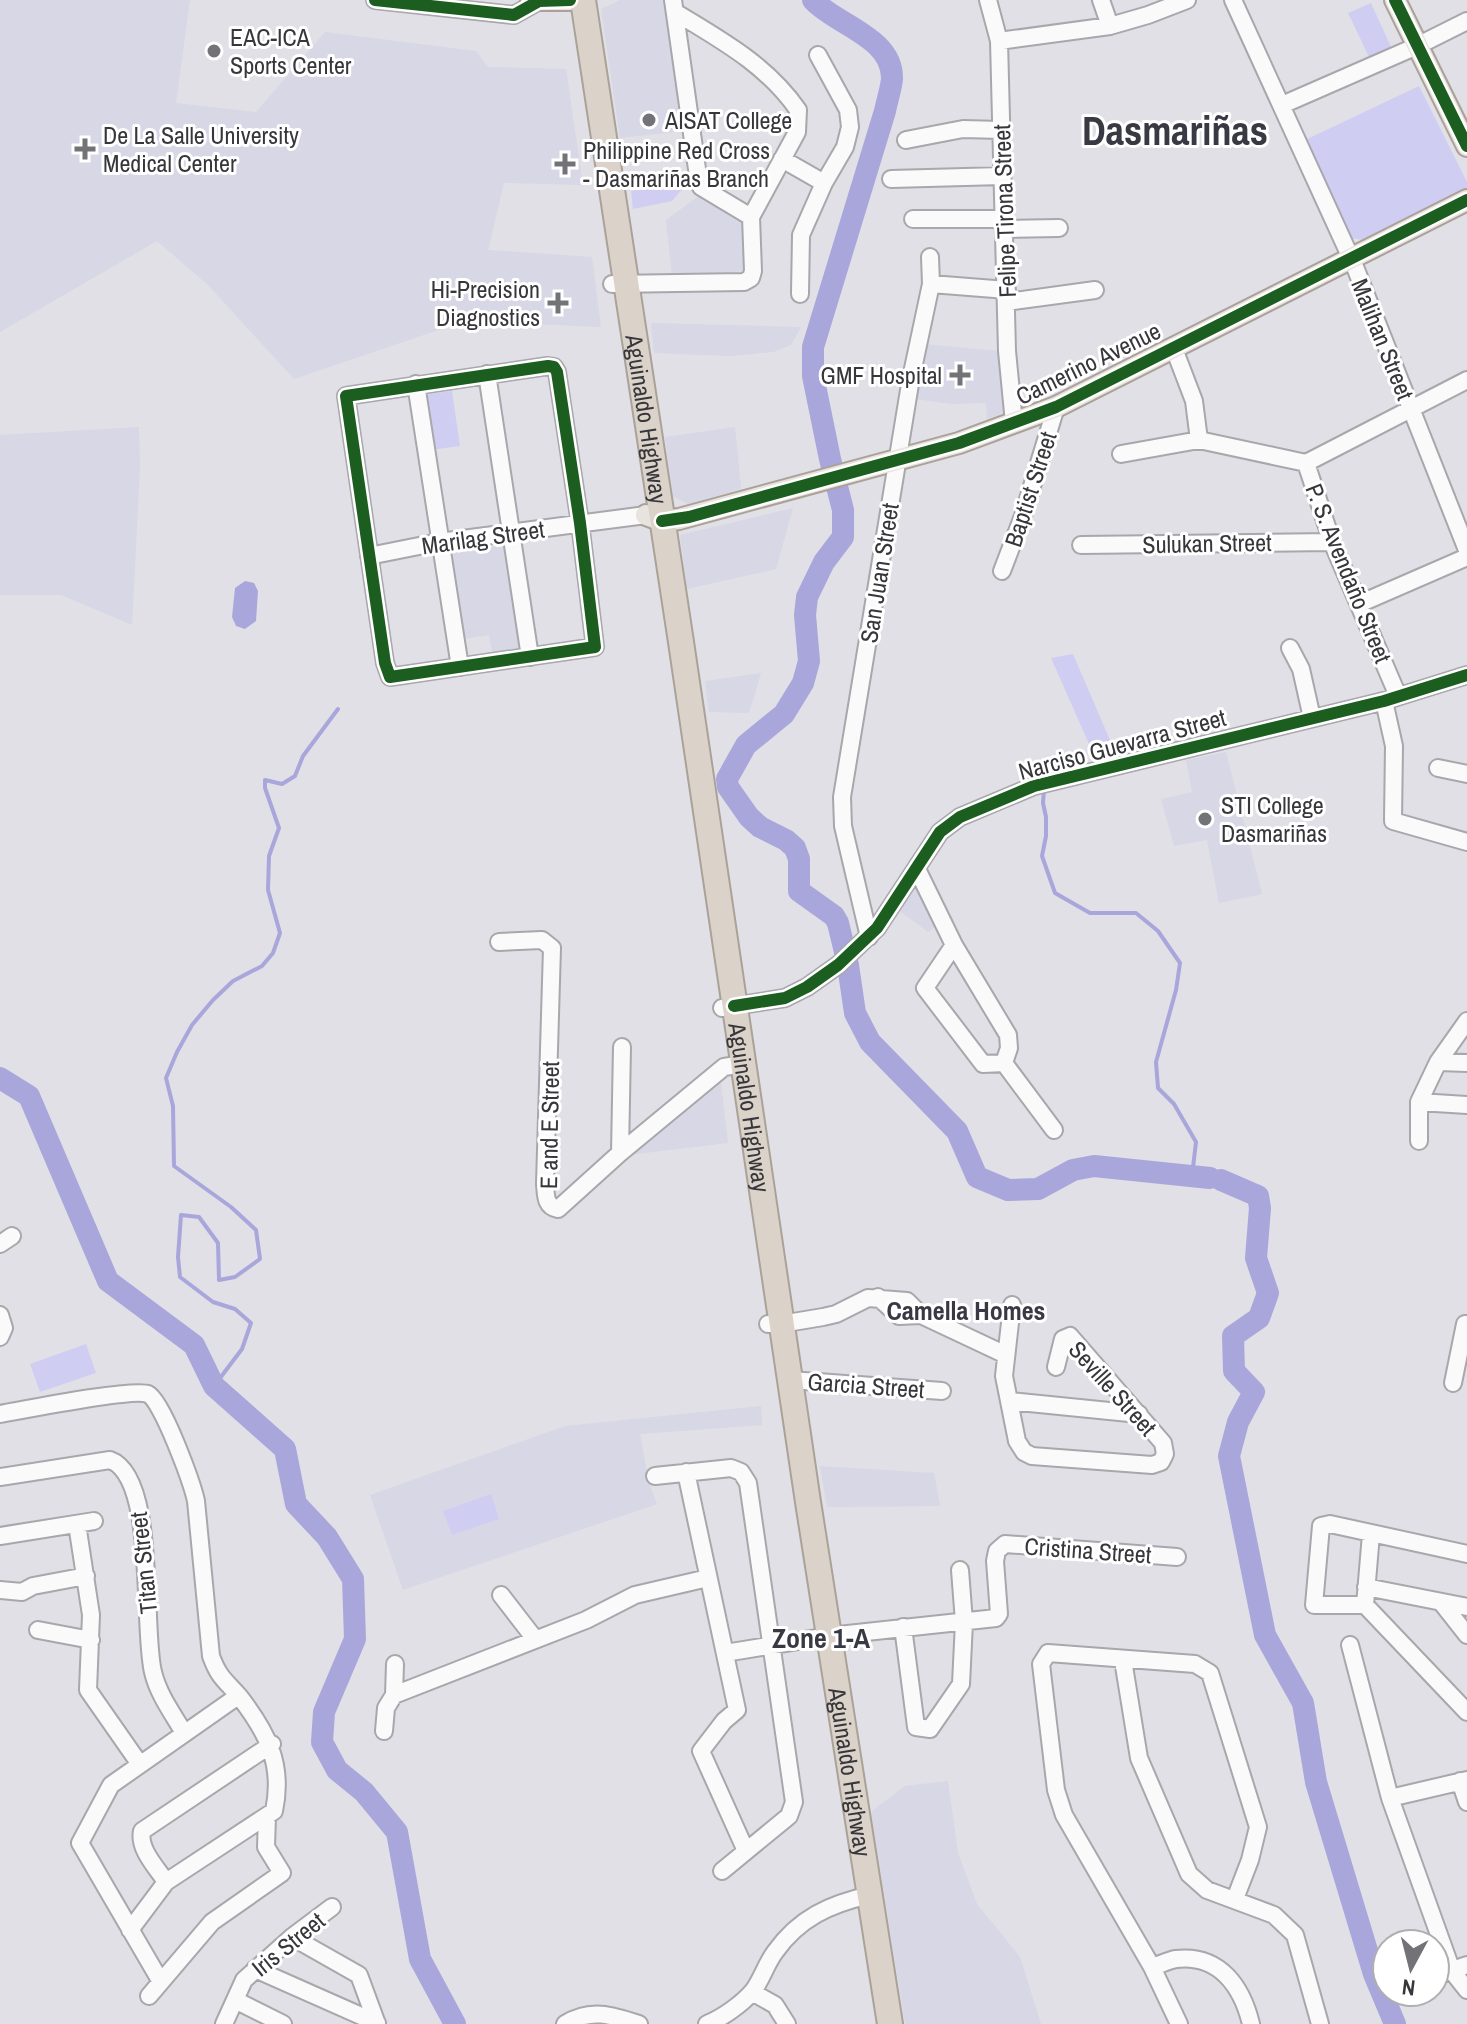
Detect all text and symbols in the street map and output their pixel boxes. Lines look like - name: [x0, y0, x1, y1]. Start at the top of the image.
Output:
- place label: EAC-ICA Sports Center: [230, 21, 352, 81]
- marker: EAC-ICA Sports Center: [205, 42, 223, 60]
- place label: AISAT College: [664, 104, 792, 136]
- district label: Dasmariñas: [1082, 104, 1268, 157]
- marker: AISAT College: [640, 111, 658, 129]
- place label: De La Salle University Medical Center: [103, 119, 299, 179]
- street label: Felipe Tirona Street: [985, 123, 1023, 298]
- place label: Philippine Red Cross - Dasmariñas Branch: [583, 134, 770, 194]
- marker: De La Salle University Medical Center: [74, 138, 96, 160]
- marker: Philippine Red Cross - Dasmariñas Branch: [554, 153, 576, 175]
- place label: Hi-Precision Diagnostics: [431, 273, 540, 333]
- street label: Malihan Street: [1344, 274, 1422, 405]
- marker: Hi-Precision Diagnostics: [547, 292, 569, 314]
- street label: Camerino Avenue: [1010, 314, 1166, 412]
- street label: Aguinaldo Highway: [618, 331, 676, 506]
- place label: GMF Hospital: [821, 359, 942, 391]
- marker: GMF Hospital: [949, 364, 971, 386]
- street label: Baptist Street: [996, 427, 1064, 551]
- street label: P. S. Avendaño Street: [1298, 479, 1400, 668]
- street label: San Juan Street: [852, 500, 906, 645]
- street label: Marilag Street: [420, 512, 547, 561]
- street label: Sulukan Street: [1142, 526, 1272, 560]
- street label: Narciso Guevarra Street: [1015, 701, 1230, 787]
- place label: STI College Dasmariñas: [1221, 789, 1327, 849]
- marker: STI College Dasmariñas: [1196, 810, 1214, 828]
- street label: Aguinaldo Highway: [721, 1020, 778, 1195]
- street label: E and E Street: [532, 1060, 566, 1189]
- district label: Camella Homes: [887, 1293, 1045, 1328]
- street label: Seville Street: [1062, 1334, 1164, 1443]
- street label: Garcia Street: [806, 1365, 926, 1405]
- street label: Titan Street: [122, 1510, 164, 1616]
- street label: Cristina Street: [1024, 1530, 1153, 1570]
- district label: Zone 1-A: [772, 1619, 871, 1657]
- street label: Aguinaldo Highway: [821, 1684, 879, 1859]
- street label: Iris Street: [245, 1904, 332, 1983]
- north arrow: [1371, 1928, 1451, 2008]
- text: N: [1400, 1972, 1417, 2004]

